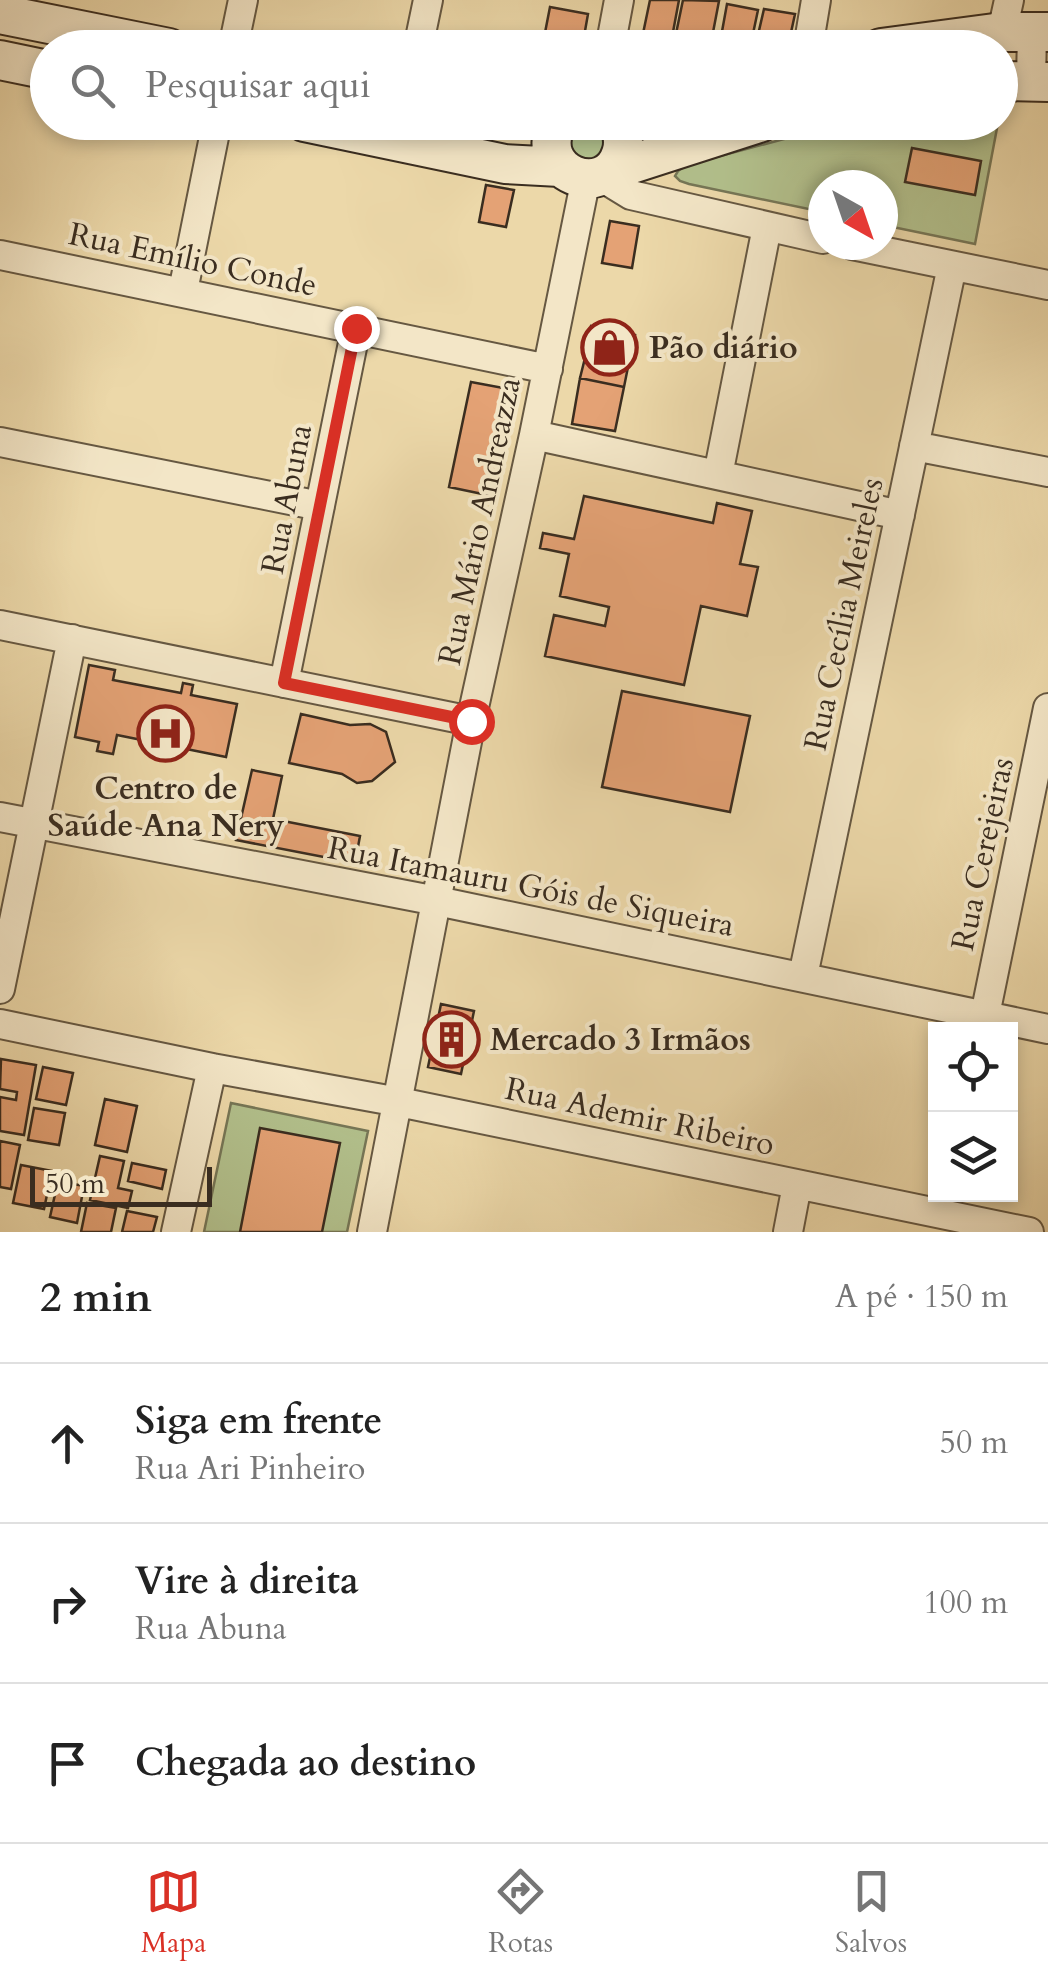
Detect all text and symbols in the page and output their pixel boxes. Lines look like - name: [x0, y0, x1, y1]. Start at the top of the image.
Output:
- search box: [30, 30, 1018, 140]
- icon: search: [65, 58, 120, 113]
- text: Pesquisar aqui: [145, 59, 371, 111]
- north arrow: [808, 170, 898, 260]
- street label: Rua Emílio Conde: [65, 212, 321, 308]
- route end: [334, 306, 380, 352]
- shop icon: Pão diário: [580, 317, 640, 377]
- place label: Pão diário: [649, 326, 798, 370]
- street label: Rua Mário Andreazza: [428, 373, 532, 669]
- street label: Rua Abuna: [251, 420, 323, 578]
- street label: Rua Cecília Meireles: [794, 474, 894, 755]
- route start: [449, 699, 495, 745]
- hospital icon: Centro de Saúde Ana Nery: [136, 704, 196, 764]
- street label: Rua Cerejeiras: [941, 754, 1025, 955]
- place label: Centro de Saúde Ana Nery: [48, 767, 284, 848]
- street label: Rua Itamauru Góis de Siqueira: [324, 826, 738, 948]
- building icon: Mercado 3 Irmãos: [421, 1009, 481, 1069]
- place label: Mercado 3 Irmãos: [490, 1018, 751, 1062]
- map controls: [928, 1022, 1018, 1202]
- button: locate: [928, 1022, 1018, 1112]
- street label: Rua Ademir Ribeiro: [501, 1067, 778, 1167]
- button: layers: [928, 1112, 1018, 1202]
- scale bar: [30, 1162, 212, 1206]
- text: 50 m: [45, 1165, 105, 1203]
- text: 2 min: [40, 1269, 152, 1326]
- text: A pé · 150 m: [835, 1275, 1008, 1319]
- text: Siga em frente: [135, 1395, 382, 1447]
- icon: ahead: [40, 1416, 95, 1471]
- text: 50 m: [940, 1421, 1008, 1465]
- text: Rua Ari Pinheiro: [135, 1447, 365, 1491]
- text: Vire à direita: [135, 1555, 359, 1607]
- icon: right: [40, 1576, 95, 1631]
- text: 100 m: [923, 1581, 1008, 1625]
- text: Rua Abuna: [135, 1607, 287, 1651]
- icon: arrive: [40, 1736, 95, 1791]
- text: Chegada ao destino: [135, 1737, 476, 1789]
- tab: Mapa: [141, 1864, 206, 1962]
- tab: Rotas: [488, 1864, 553, 1962]
- tab: Salvos: [835, 1864, 907, 1962]

